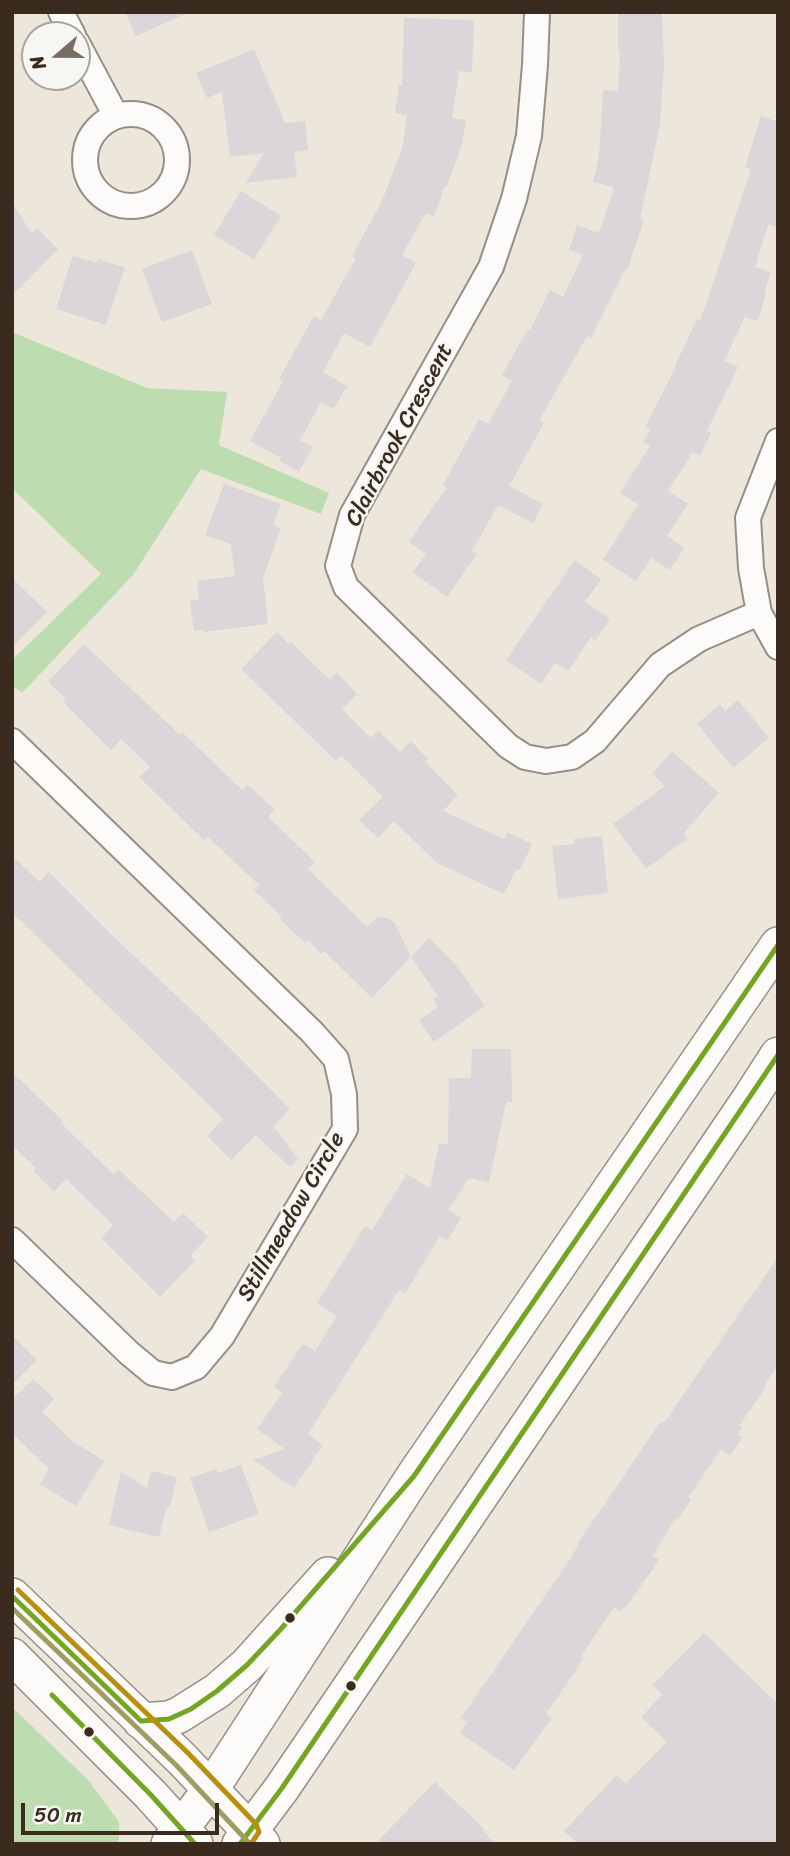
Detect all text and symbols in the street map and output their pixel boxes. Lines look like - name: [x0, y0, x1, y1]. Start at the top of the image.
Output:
- north arrow: [21, 21, 91, 91]
- text: N: [20, 51, 55, 75]
- street label: Clairbrook Crescent: [340, 339, 460, 531]
- street label: Stillmeadow Circle: [232, 1128, 352, 1306]
- unlabelled marker: [283, 1611, 297, 1625]
- unlabelled marker: [344, 1679, 358, 1693]
- unlabelled marker: [82, 1725, 96, 1739]
- scale bar: [24, 1790, 222, 1834]
- text: 50 m: [34, 1796, 82, 1834]

